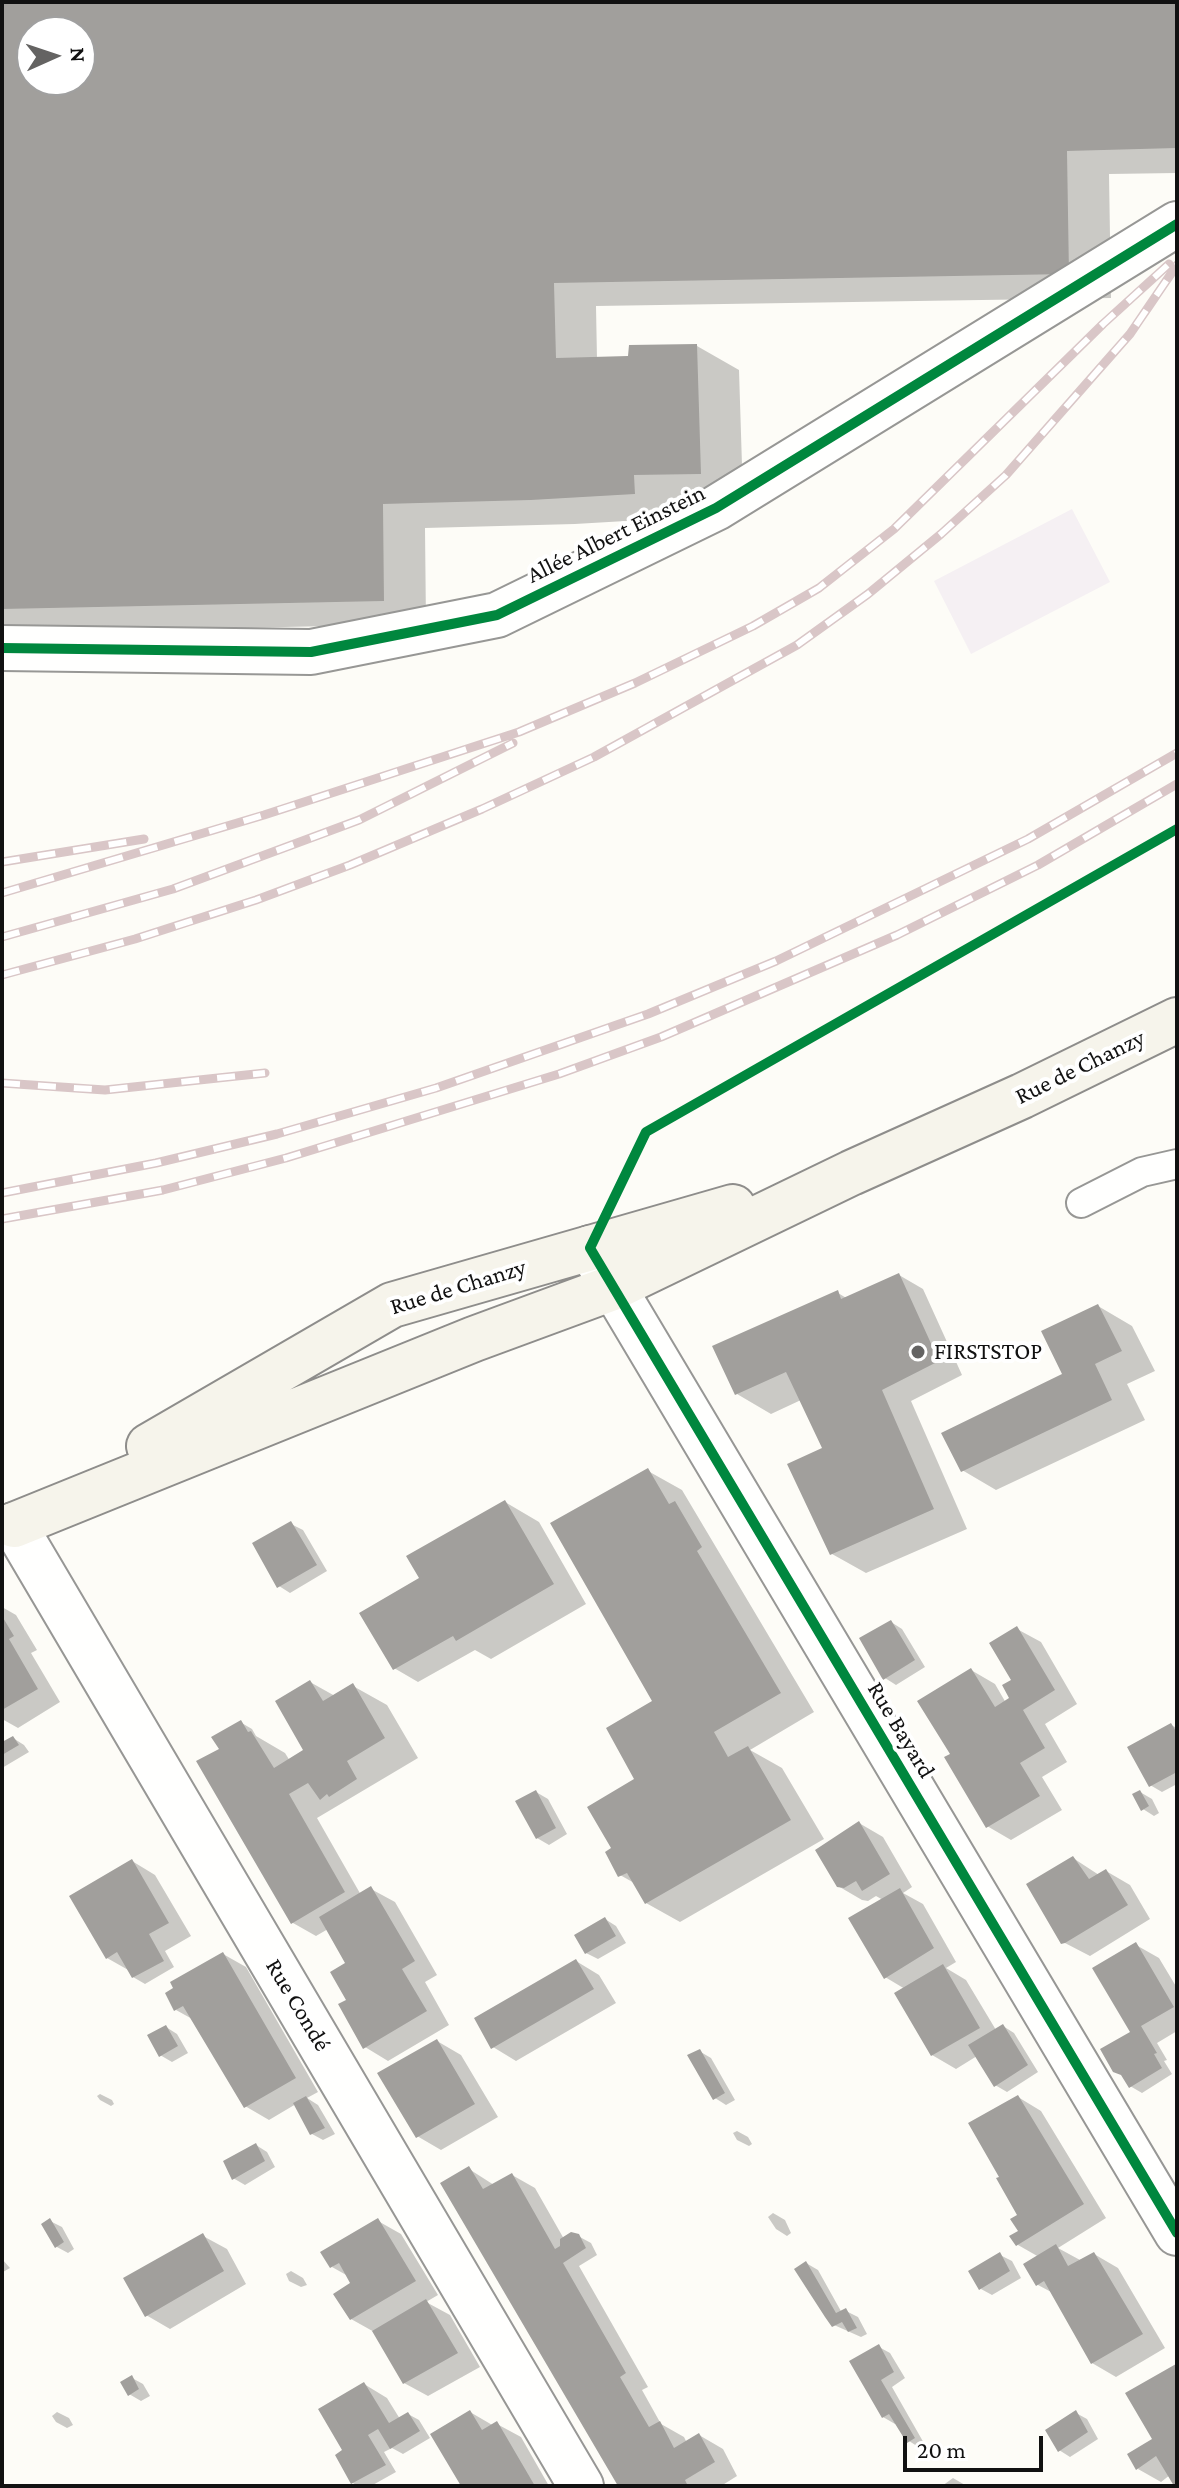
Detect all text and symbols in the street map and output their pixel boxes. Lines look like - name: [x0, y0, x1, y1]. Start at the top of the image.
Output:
- north arrow: [16, 16, 96, 96]
- text: N: [66, 47, 91, 63]
- street label: Allée Albert Einstein: [522, 478, 710, 590]
- street label: Rue de Chanzy: [1010, 1023, 1150, 1111]
- street label: Rue de Chanzy: [387, 1253, 529, 1321]
- place label: FIRSTSTOP: [934, 1338, 1042, 1366]
- marker: FIRSTSTOP: [909, 1343, 927, 1361]
- street label: Rue Bayard: [861, 1676, 941, 1784]
- street label: Rue Condé: [259, 1954, 337, 2056]
- scale bar: [907, 2420, 1047, 2470]
- text: 20 m: [917, 2436, 966, 2463]

